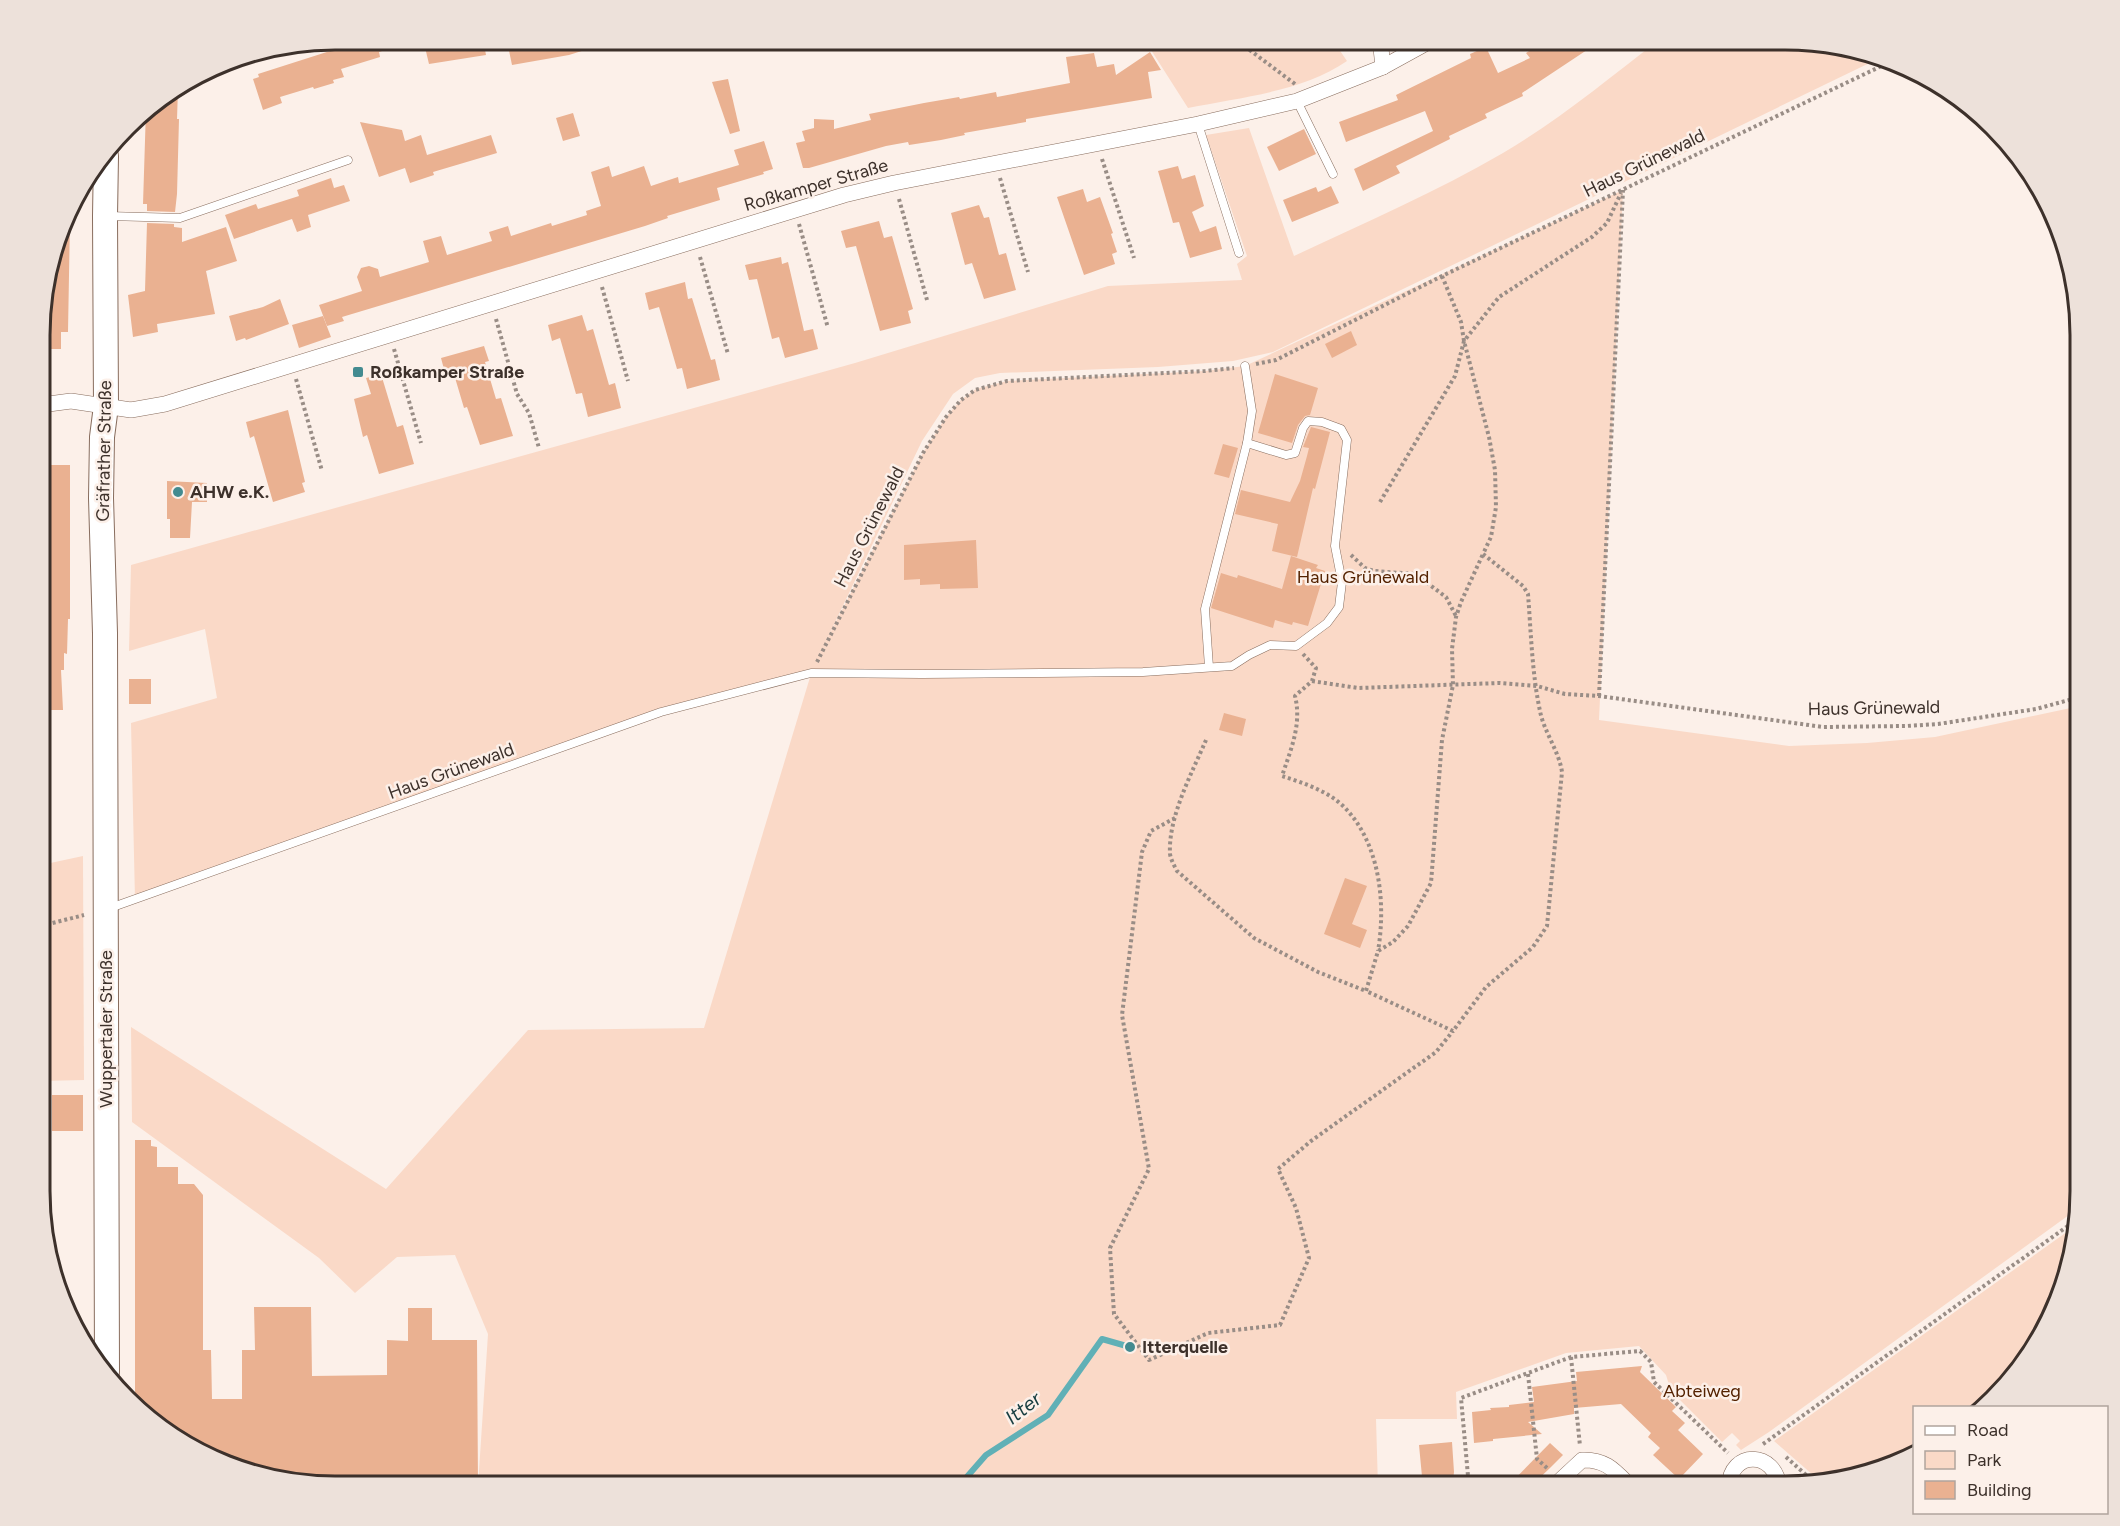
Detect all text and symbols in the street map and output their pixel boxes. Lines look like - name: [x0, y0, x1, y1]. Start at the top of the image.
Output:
- street label: Haus Grünewald: [1580, 124, 1708, 202]
- street label: Roßkamper Straße: [741, 154, 891, 216]
- place label: Roßkamper Straße: [370, 361, 524, 383]
- marker: Roßkamper Straße: [351, 365, 365, 379]
- street label: Gräfrather Straße: [92, 380, 116, 522]
- street label: Haus Grünewald: [829, 463, 909, 591]
- place label: AHW e.K.: [190, 481, 269, 503]
- marker: AHW e.K.: [171, 485, 185, 499]
- park label: Haus Grünewald: [1297, 566, 1429, 588]
- street label: Haus Grünewald: [1808, 696, 1940, 720]
- street label: Haus Grünewald: [385, 738, 517, 804]
- street label: Wuppertaler Straße: [95, 950, 117, 1108]
- place label: Itterquelle: [1142, 1336, 1228, 1358]
- marker: Itterquelle: [1123, 1340, 1137, 1354]
- park label: Abteiweg: [1663, 1380, 1741, 1402]
- water label: Itter: [1000, 1386, 1047, 1429]
- legend: [1913, 1406, 2108, 1514]
- text: Road: [1967, 1419, 2008, 1441]
- text: Park: [1967, 1449, 2002, 1471]
- text: Building: [1967, 1479, 2032, 1501]

